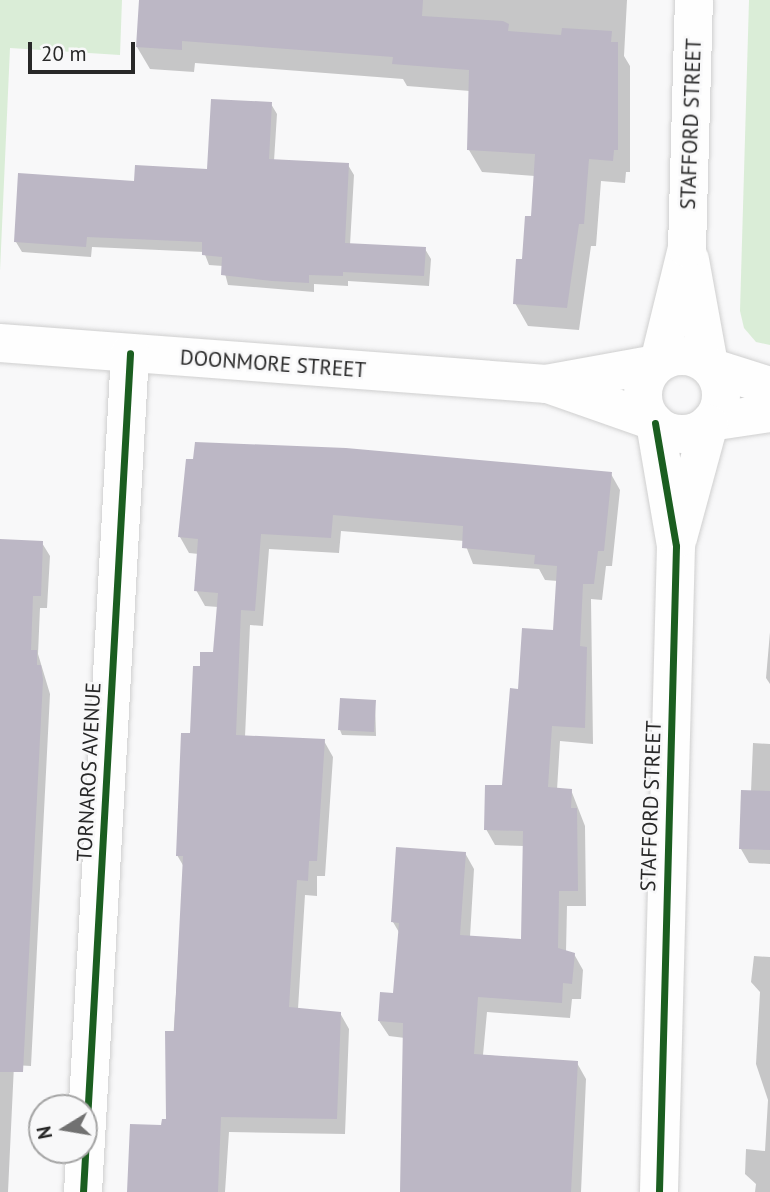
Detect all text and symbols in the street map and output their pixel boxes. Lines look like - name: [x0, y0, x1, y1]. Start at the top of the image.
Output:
- scale bar: [32, 28, 138, 72]
- street label: STAFFORD STREET: [675, 38, 707, 210]
- text: 20 m: [41, 40, 87, 67]
- street label: DOONMORE STREET: [179, 345, 367, 383]
- street label: TORNAROS AVENUE: [72, 681, 106, 863]
- street label: STAFFORD STREET: [635, 720, 667, 892]
- north arrow: [28, 1094, 98, 1164]
- text: N: [31, 1124, 57, 1141]

